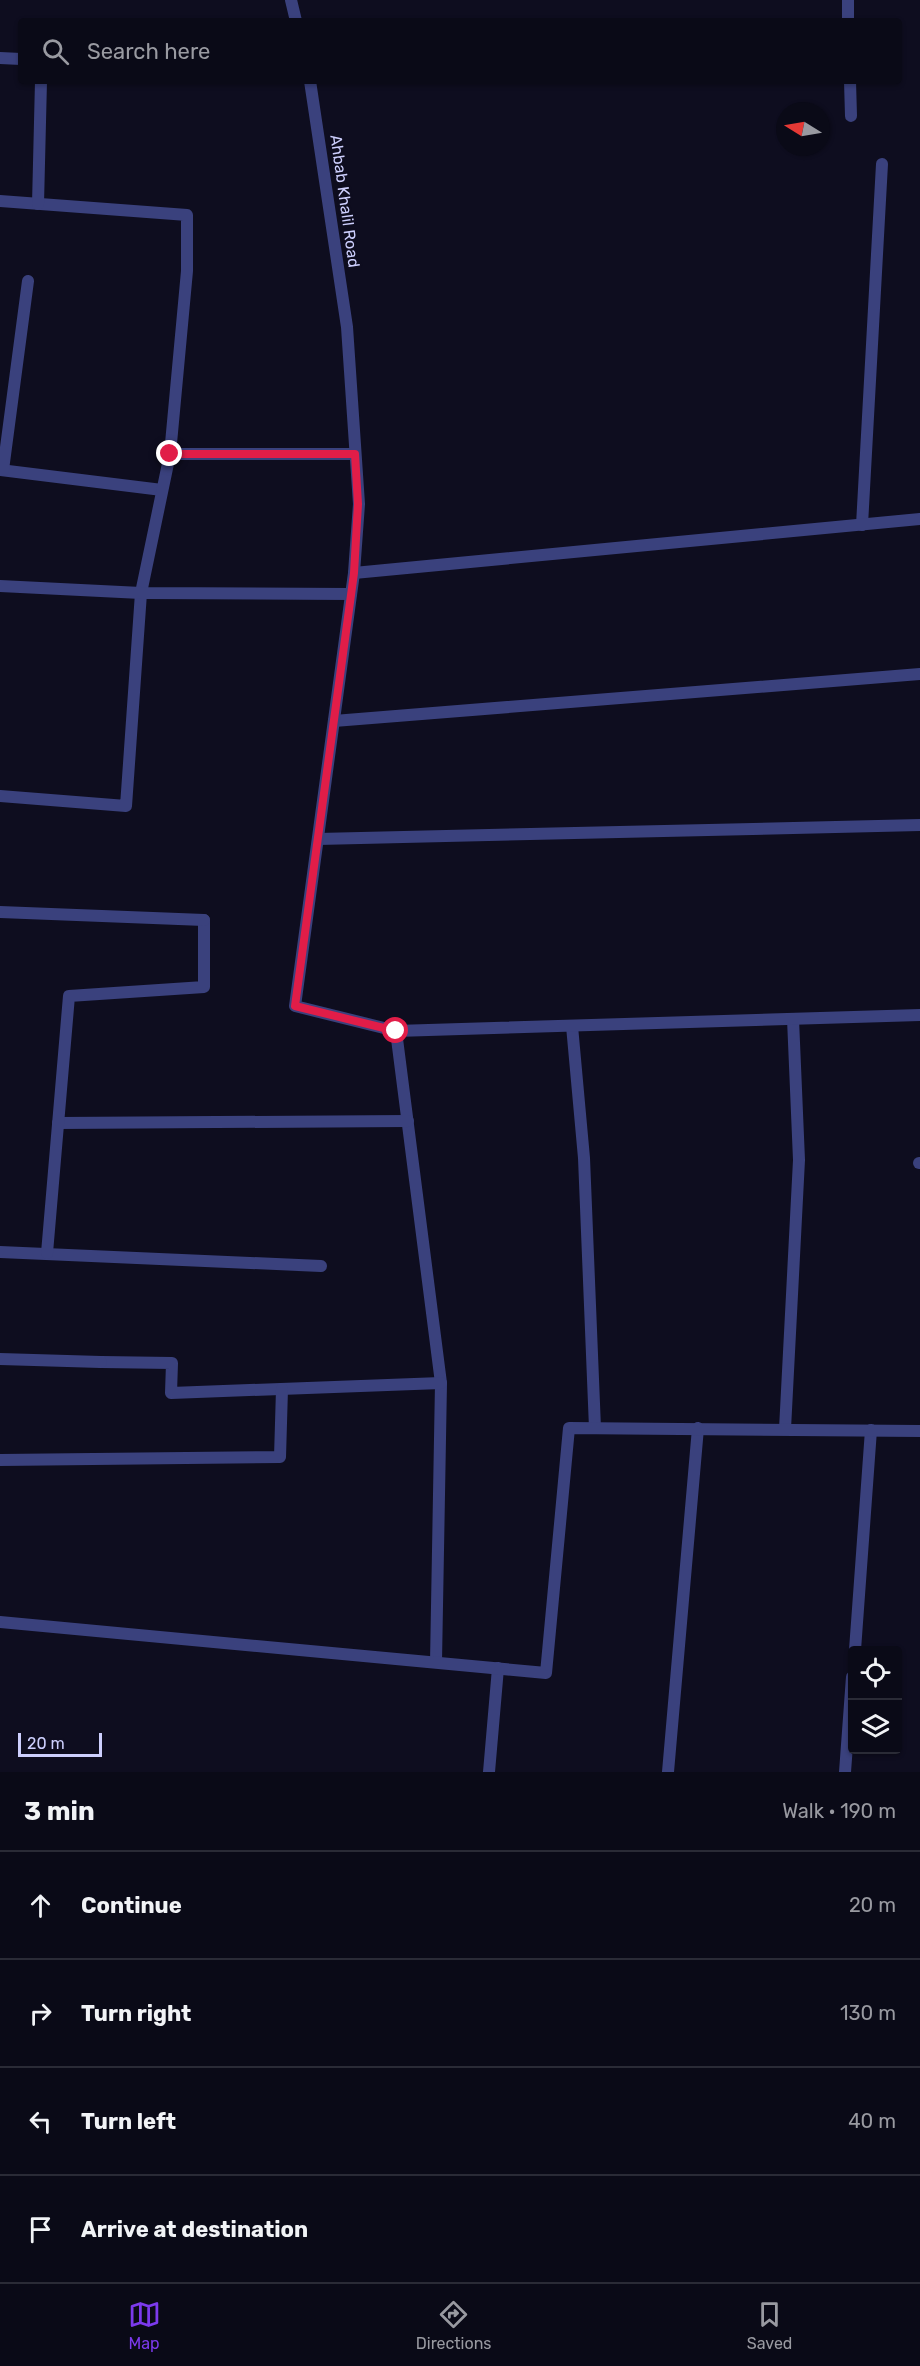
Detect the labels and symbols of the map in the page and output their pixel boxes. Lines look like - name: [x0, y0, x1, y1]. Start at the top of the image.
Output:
- north arrow: [776, 102, 830, 156]
- street label: Ahbab Khalil Road: [326, 133, 364, 269]
- route end: [156, 440, 182, 466]
- route start: [382, 1017, 408, 1043]
- scale bar: [18, 1730, 102, 1758]

